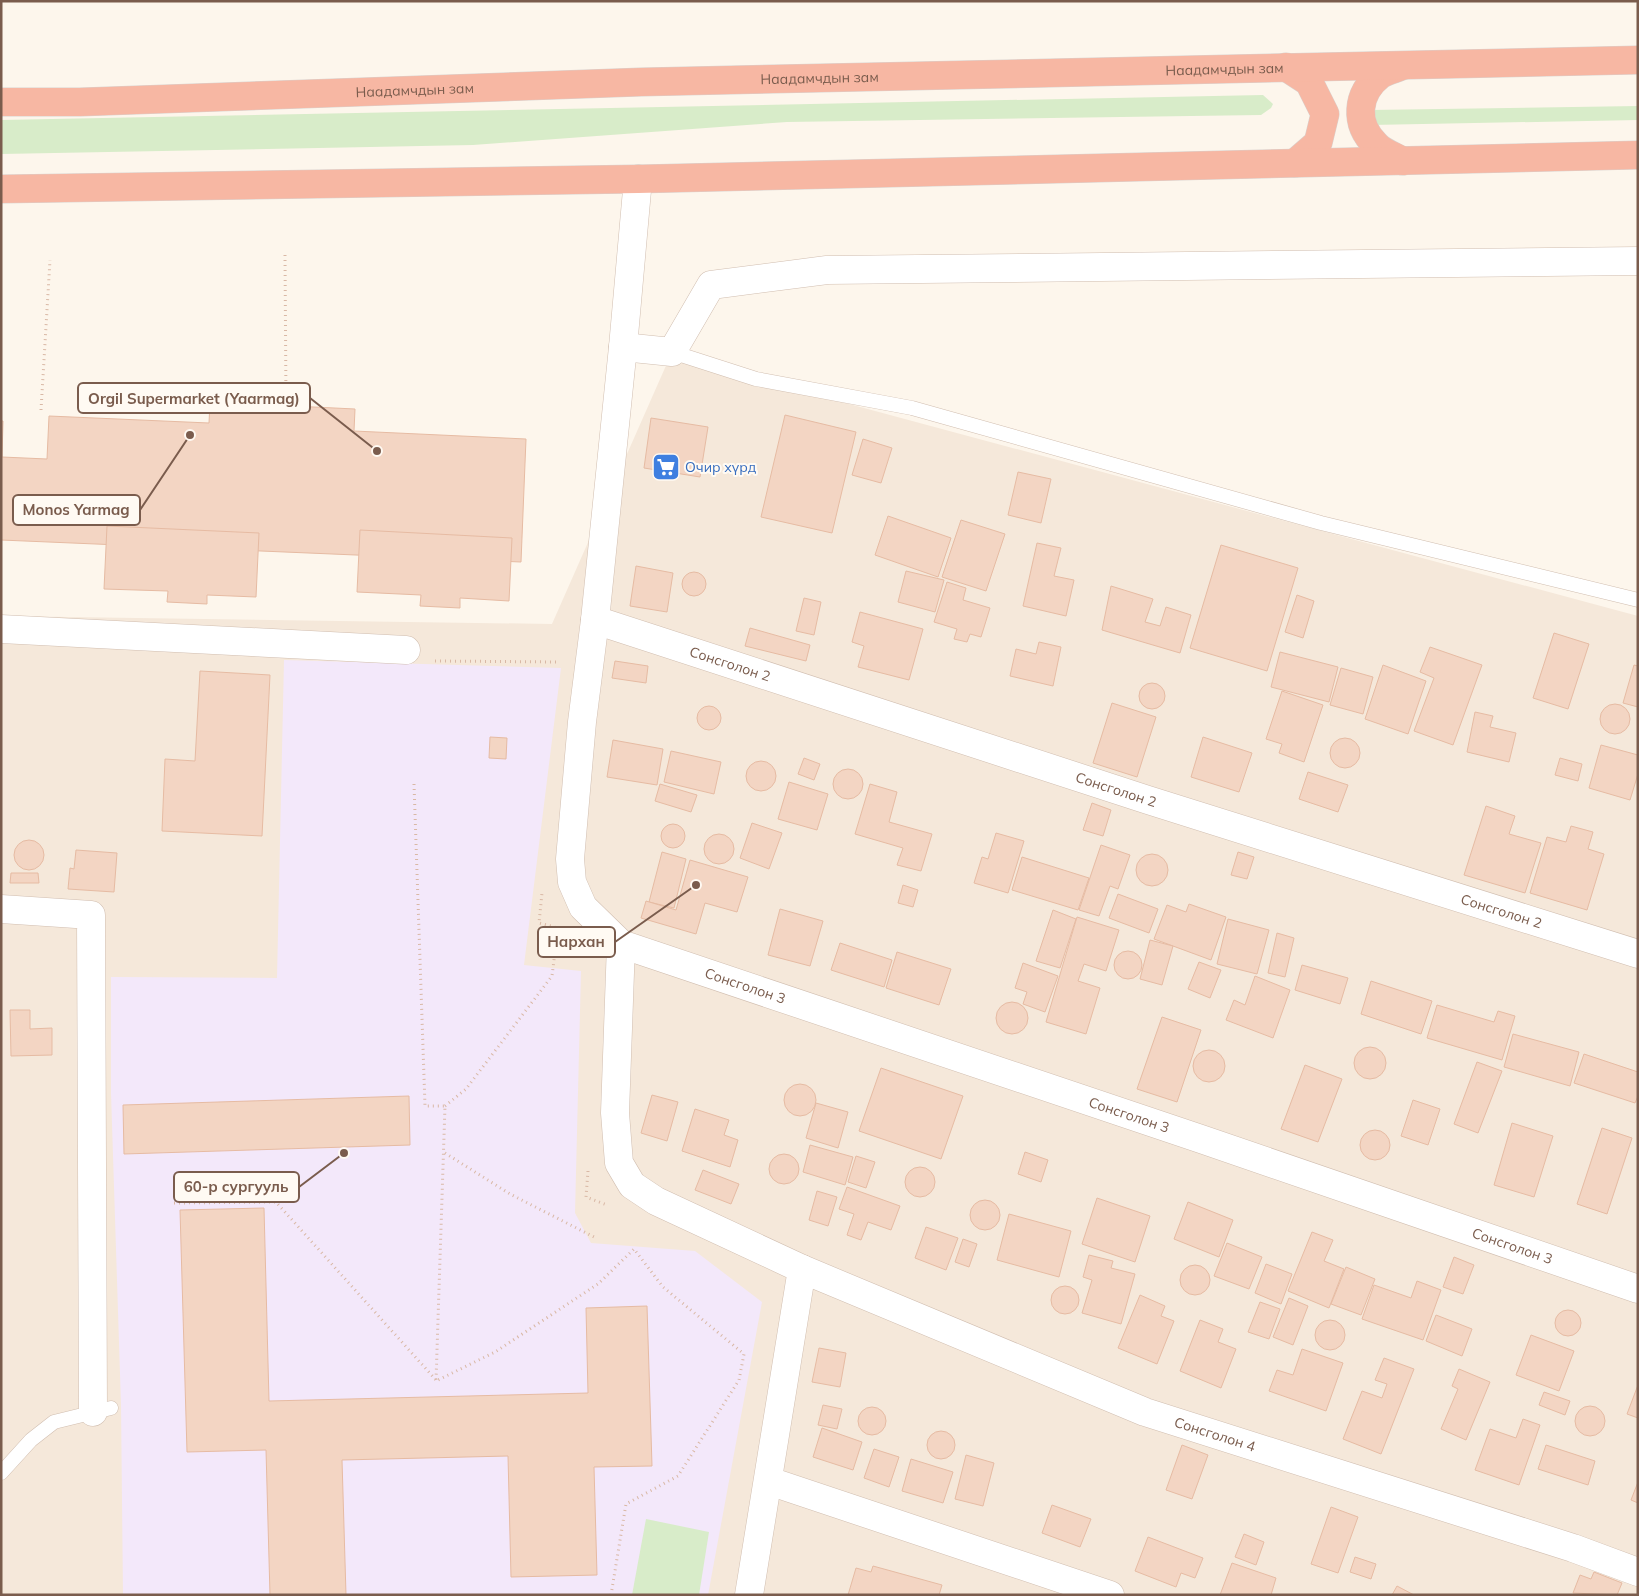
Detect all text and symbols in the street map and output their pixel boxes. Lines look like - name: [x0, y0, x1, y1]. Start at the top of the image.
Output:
- street label: Наадамчдын зам: [1165, 59, 1284, 79]
- street label: Наадамчдын зам: [760, 68, 879, 88]
- street label: Наадамчдын зам: [355, 79, 474, 101]
- callout: Orgil Supermarket (Yaarmag): [78, 383, 310, 413]
- text: Orgil Supermarket (Yaarmag): [88, 389, 300, 408]
- supermarket icon: Очир хүрд: [651, 452, 681, 482]
- place label: Очир хүрд: [685, 458, 757, 476]
- callout: Monos Yarmag: [13, 495, 140, 525]
- text: Monos Yarmag: [22, 500, 130, 519]
- street label: Сонсголон 2: [687, 642, 773, 686]
- street label: Сонсголон 2: [1073, 768, 1159, 811]
- street label: Сонсголон 2: [1459, 890, 1544, 932]
- callout: Нархан: [538, 927, 615, 957]
- text: Нархан: [547, 932, 605, 951]
- street label: Сонсголон 3: [702, 964, 788, 1008]
- street label: Сонсголон 3: [1086, 1093, 1172, 1137]
- callout: 60-р сургууль: [174, 1172, 299, 1202]
- text: 60-р сургууль: [184, 1177, 288, 1196]
- street label: Сонсголон 3: [1470, 1224, 1555, 1268]
- street label: Сонсголон 4: [1172, 1413, 1258, 1456]

